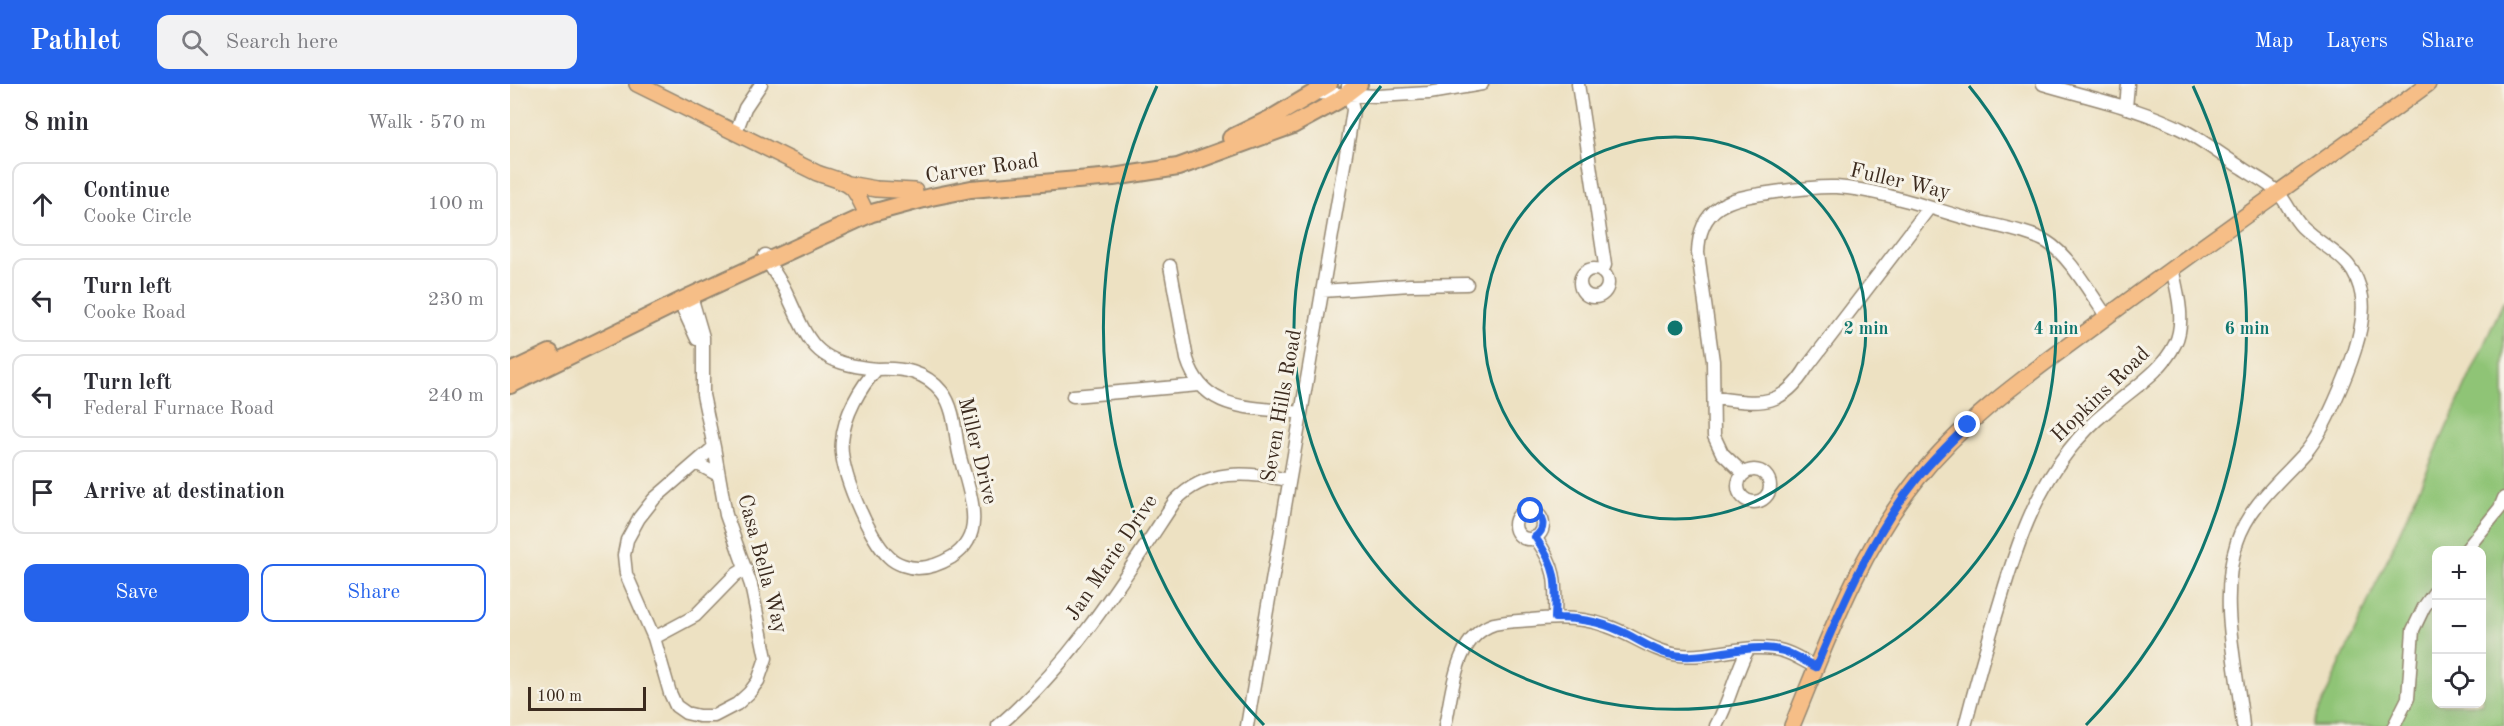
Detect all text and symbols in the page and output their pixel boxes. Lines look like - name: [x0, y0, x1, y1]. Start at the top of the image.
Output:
- search box: [157, 15, 577, 69]
- icon: search: [178, 26, 211, 59]
- text: Pathlet: [30, 28, 121, 56]
- text: Search here: [226, 31, 338, 53]
- text: Map: [2254, 31, 2293, 52]
- text: Layers: [2326, 31, 2388, 52]
- text: Share: [2421, 31, 2474, 52]
- text: 8 min: [24, 110, 89, 136]
- text: Walk · 570 m: [367, 113, 486, 133]
- street label: Carver Road: [924, 151, 1040, 187]
- street label: Fuller Way: [1848, 160, 1952, 204]
- text: Continue: [83, 180, 170, 202]
- icon: ahead: [26, 188, 59, 221]
- text: 100 m: [428, 194, 484, 214]
- text: Cooke Circle: [83, 207, 192, 227]
- text: Turn left: [83, 276, 172, 298]
- icon: left: [26, 284, 59, 317]
- text: 230 m: [428, 290, 484, 310]
- text: Cooke Road: [83, 303, 186, 323]
- centre of rings: [1665, 318, 1685, 338]
- text: 2 min: [1843, 320, 1889, 338]
- text: 4 min: [2033, 320, 2079, 338]
- text: 6 min: [2224, 320, 2270, 338]
- street label: Seven Hills Road: [1258, 328, 1306, 484]
- street label: Hopkins Road: [2048, 343, 2154, 447]
- text: Turn left: [83, 372, 172, 394]
- icon: left: [26, 380, 59, 413]
- text: 240 m: [428, 386, 484, 406]
- street label: Miller Drive: [954, 395, 1000, 507]
- text: Federal Furnace Road: [83, 399, 274, 419]
- route end: [1954, 411, 1980, 437]
- icon: arrive: [26, 476, 59, 509]
- text: Arrive at destination: [83, 481, 285, 503]
- street label: Jan Marie Drive: [1062, 491, 1162, 625]
- street label: Casa Bella Way: [733, 492, 791, 636]
- route start: [1517, 497, 1543, 523]
- map controls: [2432, 546, 2486, 708]
- button: +: [2432, 546, 2486, 600]
- button: Save: [24, 564, 249, 622]
- button: Share: [261, 564, 486, 622]
- button: −: [2432, 600, 2486, 654]
- button: locate: [2432, 654, 2486, 708]
- scale bar: [528, 684, 646, 712]
- text: 100 m: [537, 689, 582, 705]

